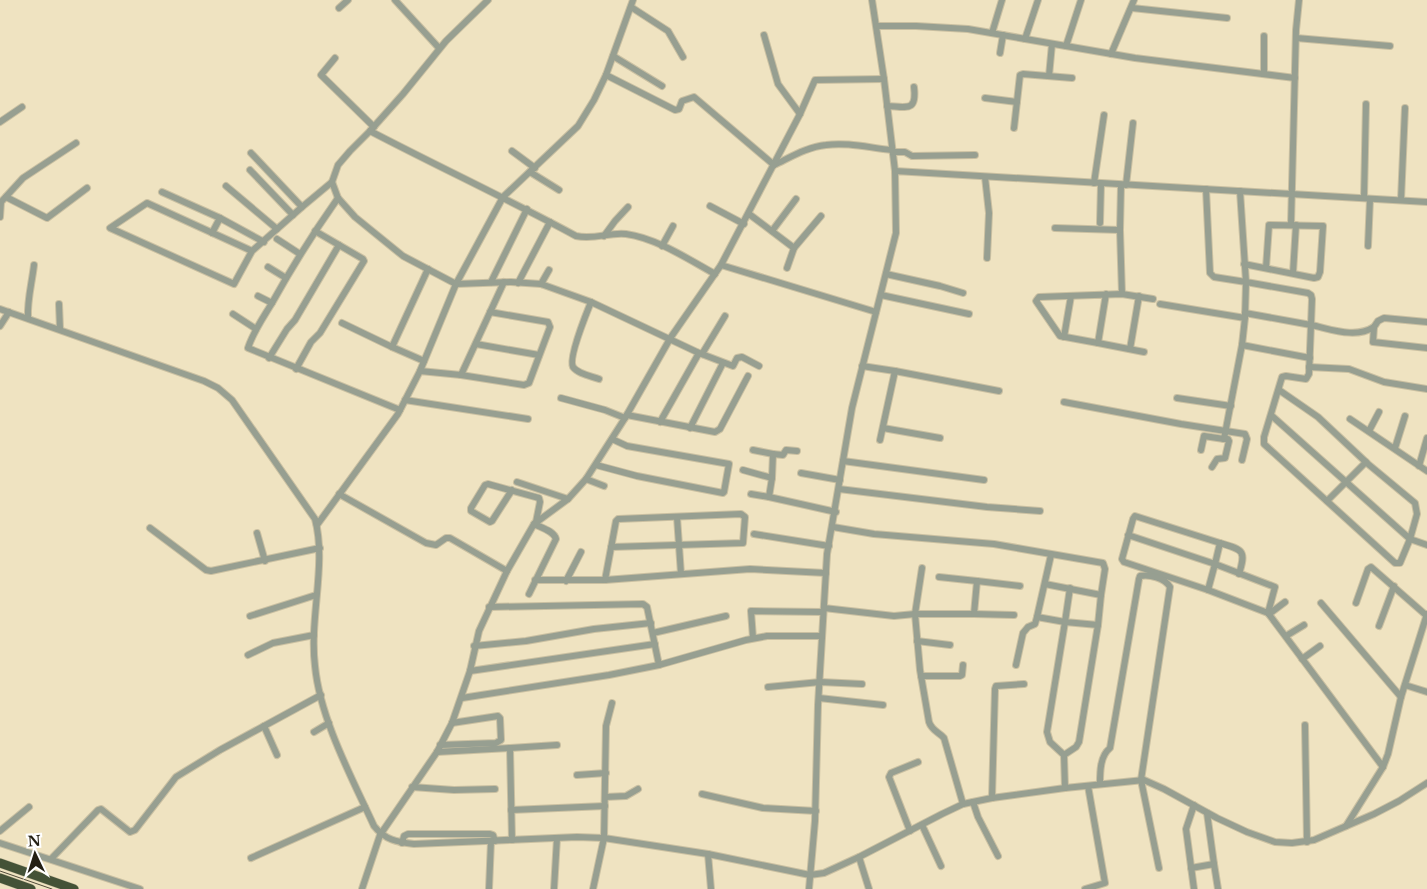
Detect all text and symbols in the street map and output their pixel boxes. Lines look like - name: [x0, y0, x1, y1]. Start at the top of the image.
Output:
- north arrow: [10, 829, 60, 879]
- text: N: [27, 832, 41, 850]

